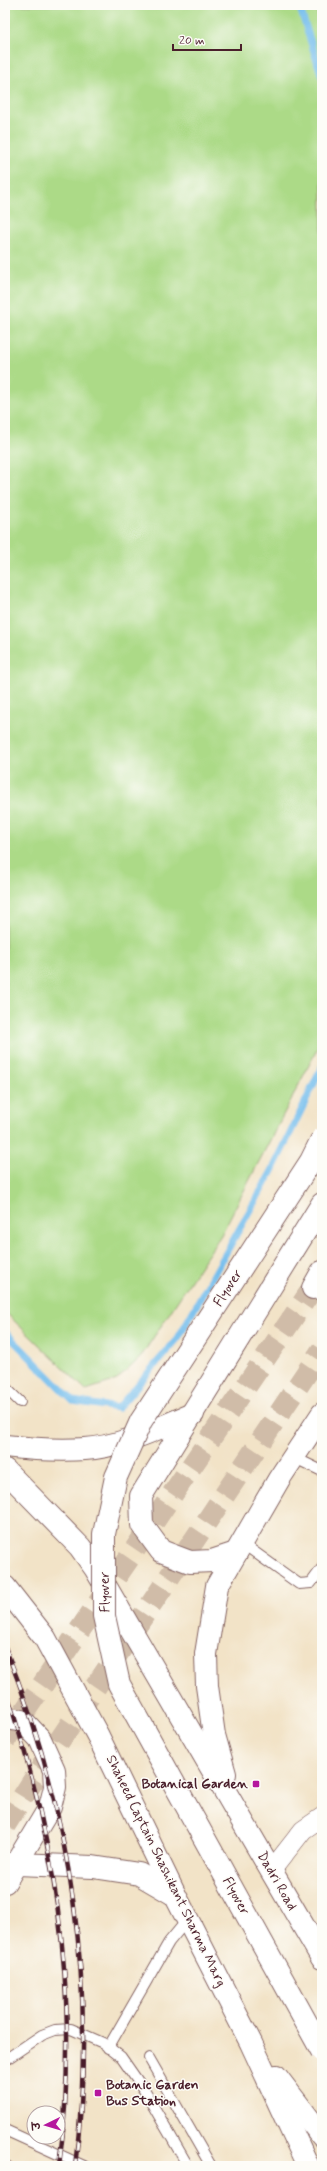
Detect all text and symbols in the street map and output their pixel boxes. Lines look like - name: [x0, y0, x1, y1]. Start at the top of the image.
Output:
- scale bar: [173, 26, 241, 52]
- text: 20 m: [179, 33, 205, 49]
- street label: Flyover: [209, 1266, 247, 1310]
- street label: Flyover: [96, 1571, 114, 1613]
- street label: Shaheed Captain Shashikant Sharma Marg: [102, 1752, 230, 1990]
- place label: Botanical Garden: [141, 1775, 249, 1793]
- marker: Botanical Garden: [251, 1779, 261, 1789]
- street label: Dadri Road: [253, 1848, 301, 1914]
- street label: Flyover: [218, 1874, 254, 1918]
- place label: Botanic Garden Bus Station: [106, 2076, 199, 2110]
- marker: Botanic Garden Bus Station: [93, 2088, 103, 2098]
- north arrow: [26, 2105, 66, 2145]
- text: उ: [30, 2120, 44, 2131]

